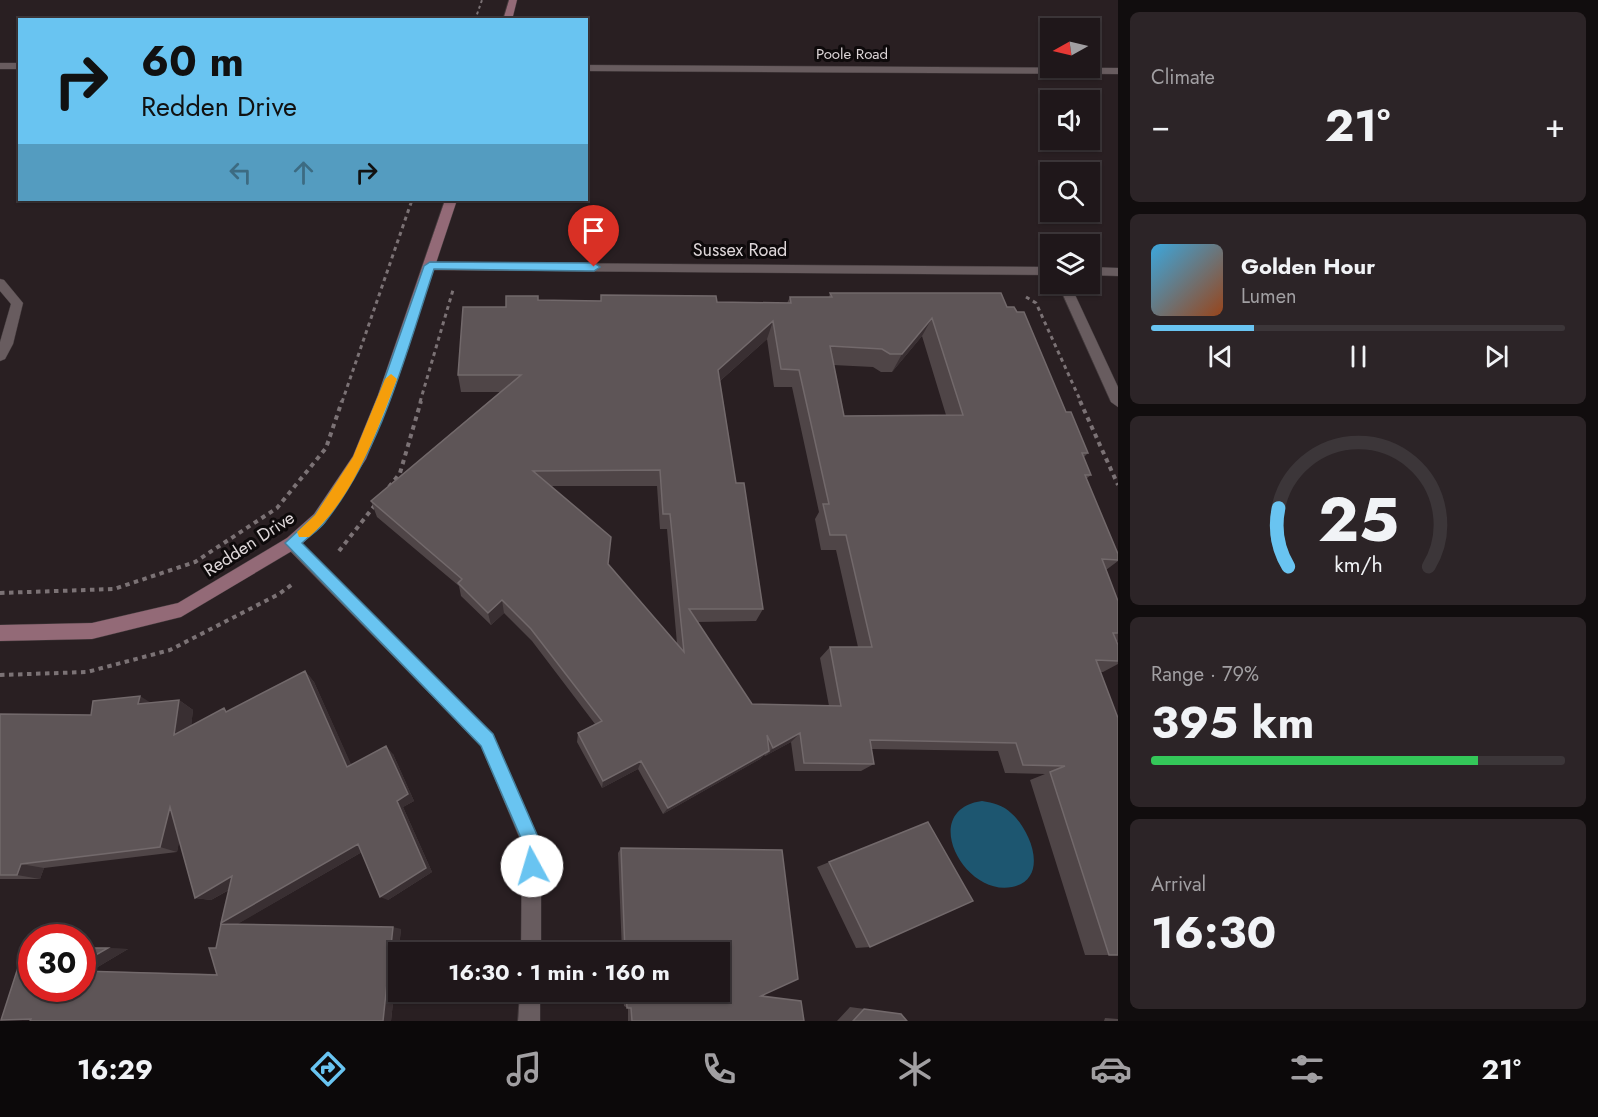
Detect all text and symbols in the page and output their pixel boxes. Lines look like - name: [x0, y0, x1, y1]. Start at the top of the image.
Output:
- north arrow: [1040, 18, 1100, 78]
- map controls: [1040, 18, 1100, 294]
- text: 60 m: [141, 31, 244, 92]
- icon: right: [42, 42, 120, 120]
- street label: Poole Road: [816, 43, 888, 65]
- text: Climate: [1151, 63, 1215, 92]
- text: Redden Drive: [141, 87, 297, 126]
- button: sound: [1040, 90, 1100, 150]
- text: 21°: [1325, 93, 1390, 158]
- text: −: [1151, 102, 1170, 149]
- text: +: [1545, 102, 1565, 149]
- icon: left: [224, 156, 257, 189]
- icon: ahead: [287, 156, 320, 189]
- icon: right: [350, 156, 383, 189]
- button: search: [1040, 162, 1100, 222]
- pin: [568, 205, 619, 267]
- icon: arrive: [577, 214, 610, 247]
- button: layers: [1040, 234, 1100, 294]
- street label: Sussex Road: [693, 237, 787, 263]
- text: Golden Hour: [1241, 250, 1375, 282]
- text: Lumen: [1241, 282, 1297, 311]
- icon: previous: [1204, 340, 1237, 373]
- icon: pause: [1342, 340, 1375, 373]
- icon: next: [1480, 340, 1513, 373]
- text: 25: [1317, 475, 1399, 565]
- street label: Redden Drive: [198, 505, 300, 583]
- text: km/h: [1334, 550, 1382, 581]
- text: Range · 79%: [1151, 660, 1259, 689]
- text: 395 km: [1151, 690, 1314, 755]
- position arrow: [500, 834, 564, 898]
- text: Arrival: [1151, 870, 1206, 899]
- text: 16:30: [1151, 900, 1276, 965]
- speed limit sign: 30: [18, 924, 96, 1002]
- text: 16:30 · 1 min · 160 m: [448, 956, 670, 988]
- icon: directions: [307, 1048, 349, 1090]
- icon: music: [503, 1048, 545, 1090]
- icon: phone: [698, 1048, 740, 1090]
- icon: climate: [894, 1048, 936, 1090]
- icon: car: [1090, 1048, 1132, 1090]
- icon: filters: [1286, 1048, 1328, 1090]
- text: 16:29: [77, 1050, 153, 1089]
- text: 21°: [1482, 1050, 1521, 1089]

